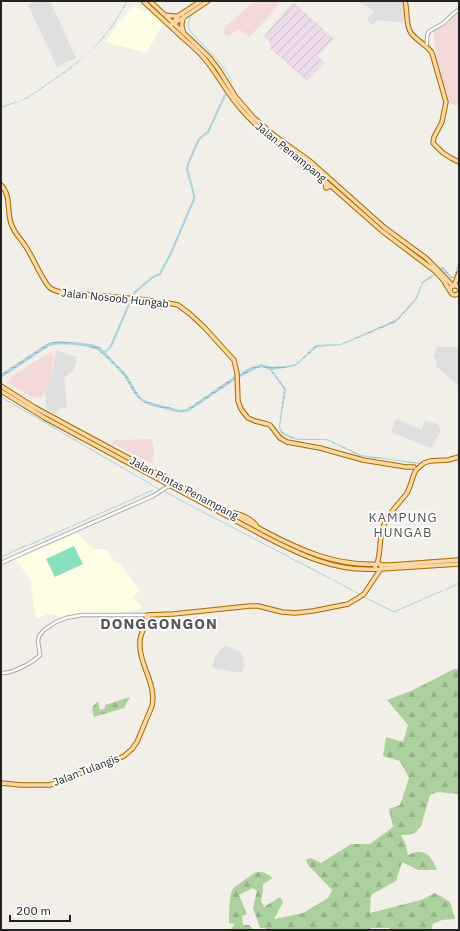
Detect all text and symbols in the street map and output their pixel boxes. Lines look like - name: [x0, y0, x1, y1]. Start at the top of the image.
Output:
- street label: Jalan Penampang: [253, 119, 330, 185]
- street label: Jalan Nosoob Hungab: [61, 285, 169, 311]
- street label: Jalan Pintas Penampang: [127, 453, 241, 523]
- district label: KAMPUNG HUNGAB: [368, 509, 438, 541]
- district label: DONGGONGON: [100, 614, 218, 633]
- street label: Jalan Tulangis: [51, 751, 121, 789]
- scale bar: [10, 897, 70, 923]
- text: 200 m: [16, 903, 51, 918]

